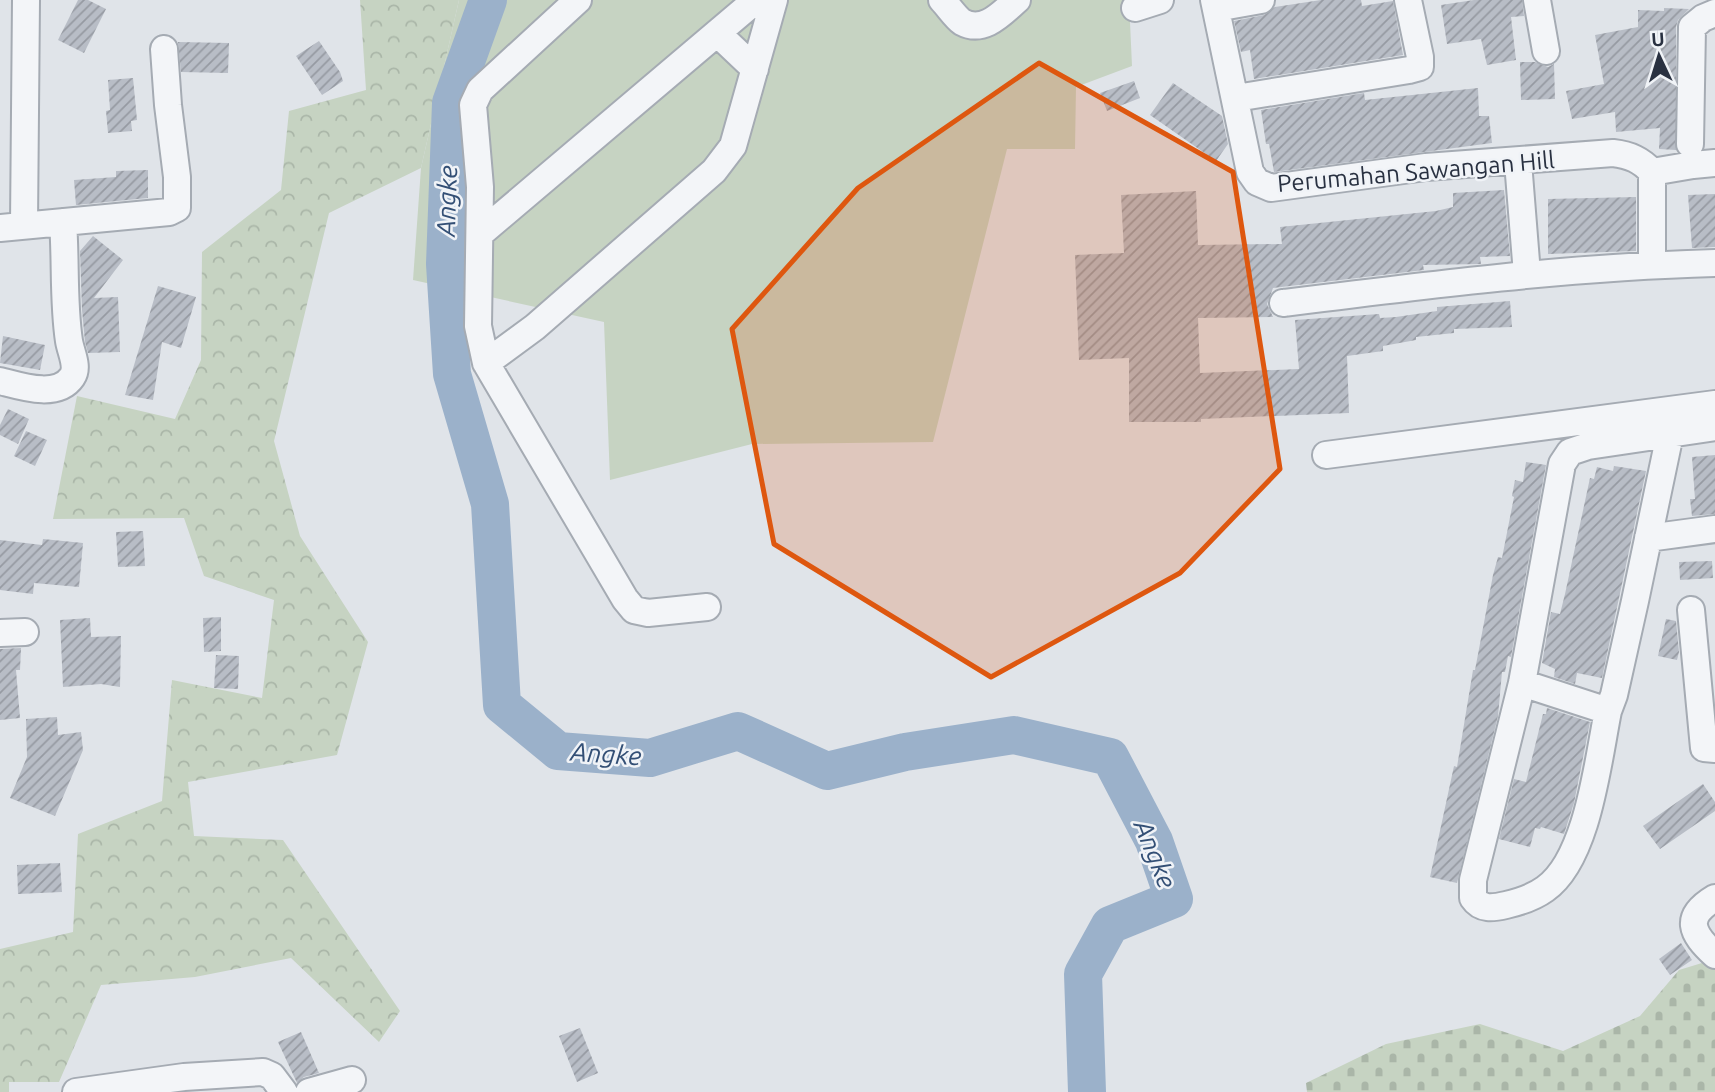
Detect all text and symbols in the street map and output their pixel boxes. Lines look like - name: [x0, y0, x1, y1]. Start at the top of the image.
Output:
- north arrow: [1624, 21, 1694, 91]
- text: U: [1650, 28, 1665, 50]
- street label: Perumahan Sawangan Hill: [1276, 146, 1556, 197]
- water label: Angke: [431, 165, 462, 239]
- water label: Angke: [568, 736, 643, 770]
- water label: Angke: [1128, 814, 1182, 892]

